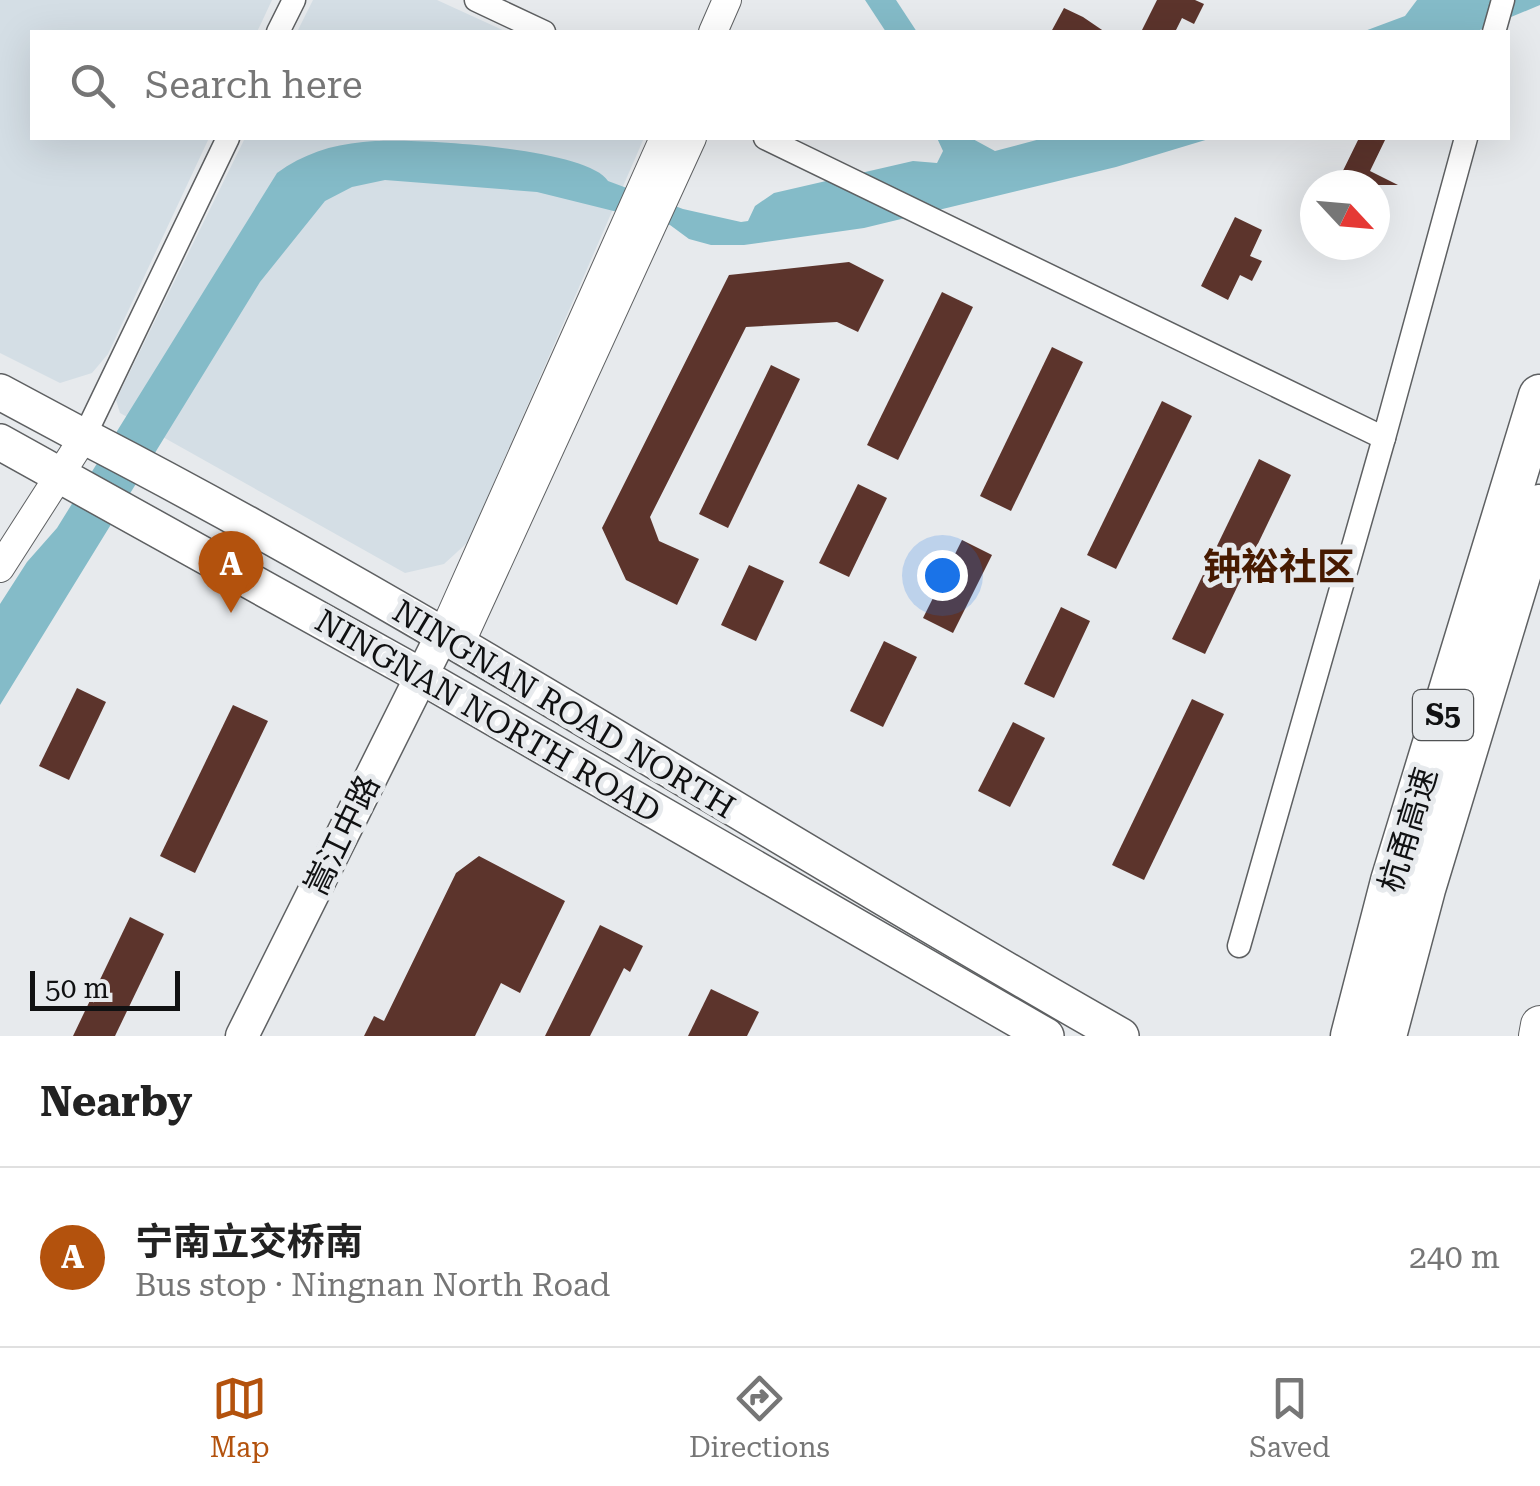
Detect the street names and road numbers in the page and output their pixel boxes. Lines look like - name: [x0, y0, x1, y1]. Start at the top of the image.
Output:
- street label: NINGNAN ROAD NORTH: [386, 592, 742, 826]
- street label: NINGNAN NORTH ROAD: [309, 602, 667, 830]
- road number: S5: [1413, 690, 1473, 740]
- street label: 杭甬高速: [1371, 763, 1445, 897]
- street label: 嵩江中路: [297, 769, 387, 901]

